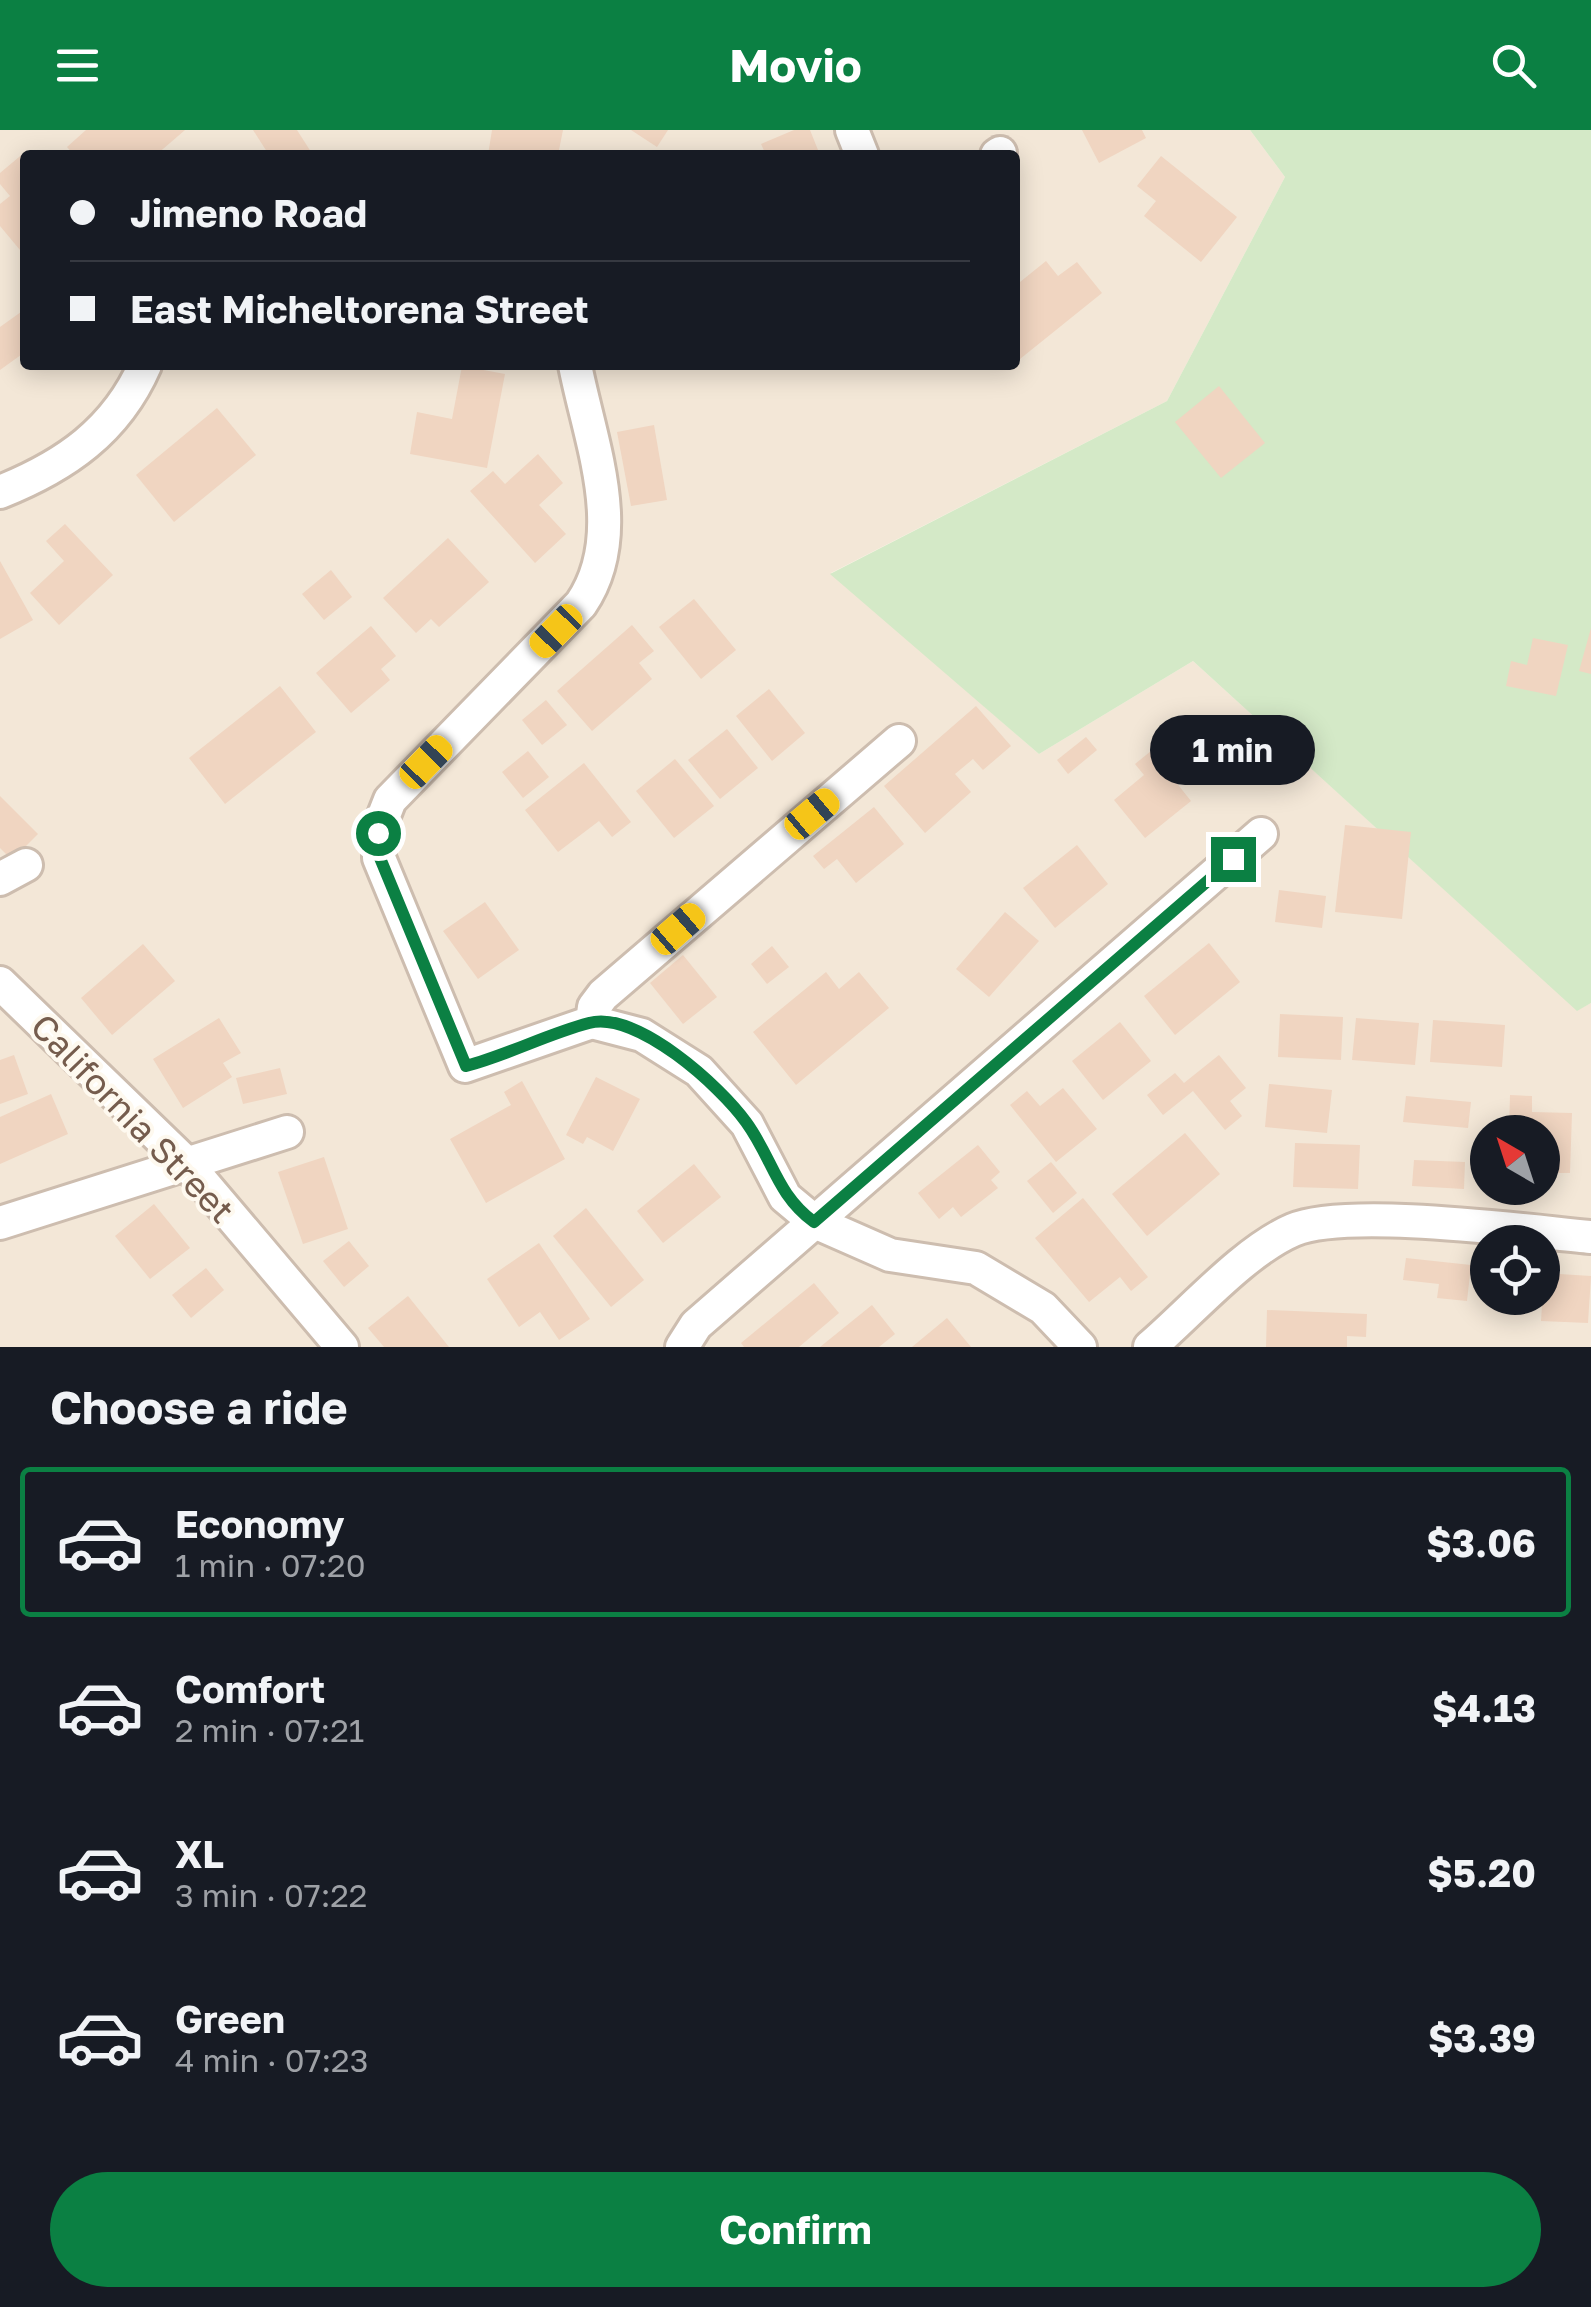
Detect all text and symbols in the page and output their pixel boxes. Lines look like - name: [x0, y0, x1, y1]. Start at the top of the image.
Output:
- icon: menu: [50, 38, 105, 93]
- text: Movio: [729, 38, 862, 92]
- icon: search: [1486, 38, 1541, 93]
- text: Jimeno Road: [130, 190, 367, 235]
- text: East Micheltorena Street: [130, 286, 589, 331]
- car: [524, 599, 588, 663]
- callout: 1 min: [1150, 714, 1316, 784]
- car: [394, 730, 458, 794]
- text: 1 min: [1192, 731, 1273, 769]
- car: [779, 783, 845, 845]
- route start: [356, 811, 401, 856]
- route end: [1211, 837, 1256, 882]
- car: [646, 898, 710, 960]
- street label: California Street: [23, 1005, 243, 1231]
- north arrow: [1470, 1115, 1560, 1205]
- map controls: [1470, 1115, 1560, 1315]
- button: locate: [1470, 1225, 1560, 1315]
- text: Choose a ride: [50, 1380, 348, 1434]
- icon: car: [55, 1497, 145, 1587]
- text: Economy: [175, 1501, 344, 1546]
- text: $3.06: [1426, 1520, 1536, 1565]
- text: 1 min · 07:20: [175, 1546, 366, 1584]
- icon: car: [55, 1662, 145, 1752]
- text: Comfort: [175, 1666, 325, 1711]
- text: $4.13: [1432, 1685, 1536, 1730]
- text: 2 min · 07:21: [175, 1711, 364, 1749]
- icon: car: [55, 1827, 145, 1917]
- text: XL: [175, 1831, 224, 1876]
- text: $5.20: [1427, 1850, 1536, 1895]
- text: 3 min · 07:22: [175, 1876, 367, 1914]
- icon: car: [55, 1992, 145, 2082]
- text: Green: [175, 1996, 285, 2041]
- text: $3.39: [1428, 2015, 1536, 2060]
- text: 4 min · 07:23: [175, 2041, 368, 2079]
- button: Confirm: [50, 2172, 1541, 2287]

